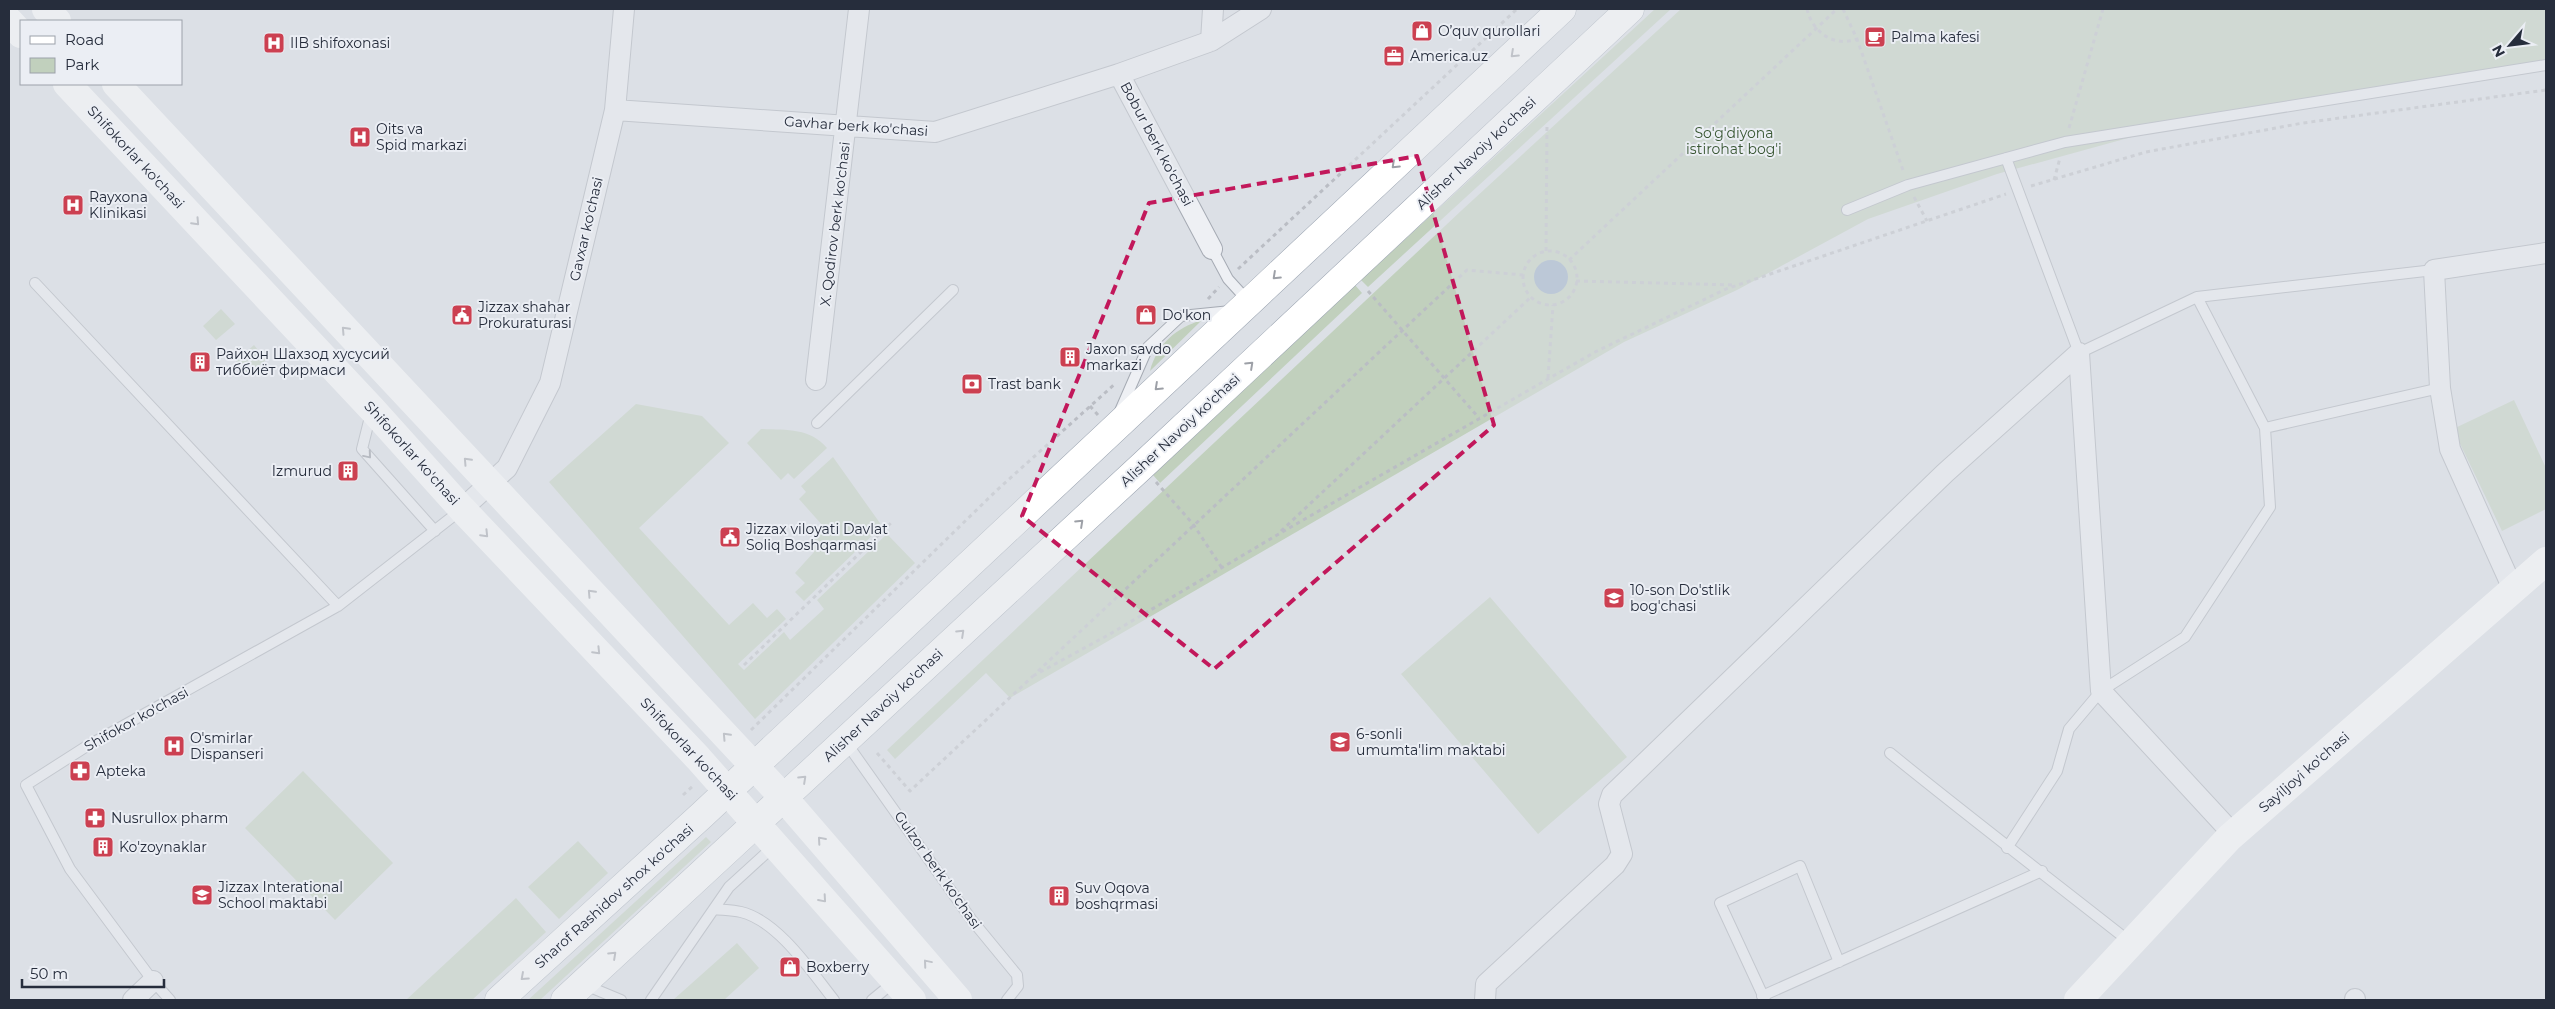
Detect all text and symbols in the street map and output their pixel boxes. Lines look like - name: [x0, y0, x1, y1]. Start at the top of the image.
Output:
- shop icon: O’quv qurollari: [1410, 19, 1434, 43]
- legend: [20, 20, 182, 85]
- north arrow: [2485, 20, 2535, 70]
- place label: O’quv qurollari: [1438, 22, 1540, 40]
- cafe icon: Palma kafesi: [1863, 25, 1887, 49]
- place label: Palma kafesi: [1891, 28, 1980, 46]
- text: Road: [65, 30, 104, 49]
- hospital icon: IIB shifoxonasi: [262, 31, 286, 55]
- place label: IIB shifoxonasi: [290, 34, 390, 52]
- text: N: [2488, 42, 2509, 60]
- office icon: America.uz: [1382, 44, 1406, 68]
- place label: America.uz: [1410, 47, 1488, 65]
- one-way arrow: [1511, 48, 1520, 57]
- text: Park: [65, 55, 99, 74]
- street label: Bobur berk ko'chasi: [1117, 79, 1197, 209]
- street label: Alisher Navoiy ko'chasi: [1412, 93, 1540, 213]
- street label: Shifokorlar ko'chasi: [84, 102, 188, 212]
- street label: Gavhar berk ko'chasi: [783, 112, 929, 140]
- place label: Oits va Spid markazi: [376, 120, 467, 154]
- park label: So'g'diyona istirohat bog'i: [1686, 124, 1782, 158]
- hospital icon: Oits va Spid markazi: [348, 125, 372, 149]
- street label: X. Qodirov berk ko'chasi: [816, 141, 854, 307]
- one-way arrow: [1392, 159, 1401, 168]
- street label: Gavxar ko'chasi: [565, 175, 607, 283]
- place label: Rayxona Klinikasi: [89, 188, 148, 222]
- hospital icon: Rayxona Klinikasi: [61, 193, 85, 217]
- one-way arrow: [190, 216, 199, 225]
- one-way arrow: [1273, 270, 1282, 279]
- place label: Jizzax shahar Prokuraturasi: [477, 298, 572, 332]
- public building icon: Jizzax shahar Prokuraturasi: [450, 303, 474, 327]
- shop icon: Do'kon: [1134, 303, 1158, 327]
- place label: Do'kon: [1162, 306, 1211, 324]
- one-way arrow: [342, 326, 351, 335]
- place label: Jaxon savdo markazi: [1085, 340, 1171, 374]
- place label: Райхон Шахзод хусусий тиббиёт фирмаси: [216, 345, 390, 379]
- building icon: Jaxon savdo markazi: [1058, 345, 1082, 369]
- building icon: Райхон Шахзод хусусий тиббиёт фирмаси: [188, 350, 212, 374]
- one-way arrow: [1245, 362, 1254, 371]
- street label: Alisher Navoiy ko'chasi: [1116, 370, 1244, 490]
- bank icon: Trast bank: [960, 372, 984, 396]
- place label: Trast bank: [988, 375, 1061, 393]
- one-way arrow: [1155, 381, 1164, 390]
- street label: Shifokorlar ko'chasi: [360, 397, 464, 509]
- one-way arrow: [362, 449, 371, 458]
- one-way arrow: [464, 458, 473, 467]
- building icon: Izmurud: [336, 459, 360, 483]
- place label: Izmurud: [272, 462, 332, 480]
- place label: Jizzax viloyati Davlat Soliq Boshqarmasi: [745, 520, 888, 554]
- one-way arrow: [1075, 520, 1084, 529]
- public building icon: Jizzax viloyati Davlat Soliq Boshqarmasi: [718, 525, 742, 549]
- one-way arrow: [479, 528, 488, 537]
- place label: 10-son Do'stlik bog'chasi: [1630, 581, 1731, 615]
- school or university icon: 10-son Do'stlik bog'chasi: [1602, 586, 1626, 610]
- one-way arrow: [588, 589, 597, 598]
- one-way arrow: [955, 630, 964, 639]
- street label: Alisher Navoiy ko'chasi: [819, 645, 947, 765]
- one-way arrow: [591, 646, 600, 655]
- street label: Shifokor ko'chasi: [81, 683, 191, 755]
- street label: Shifokorlar ko'chasi: [637, 694, 741, 804]
- place label: 6-sonli umumta'lim maktabi: [1356, 725, 1505, 759]
- street label: Sayiljoyi ko'chasi: [2255, 728, 2353, 816]
- place label: O'smirlar Dispanseri: [190, 729, 264, 763]
- school or university icon: 6-sonli umumta'lim maktabi: [1328, 730, 1352, 754]
- one-way arrow: [723, 733, 732, 742]
- hospital icon: O'smirlar Dispanseri: [162, 734, 186, 758]
- pharmacy icon: Apteka: [68, 759, 92, 783]
- place label: Apteka: [96, 762, 146, 780]
- one-way arrow: [797, 776, 806, 785]
- pharmacy icon: Nusrullox pharm: [83, 806, 107, 830]
- street label: Gulzor berk ko'chasi: [890, 808, 986, 932]
- place label: Nusrullox pharm: [111, 809, 228, 827]
- street label: Sharof Rashidov shox ko'chasi: [531, 820, 697, 972]
- building icon: Ko'zoynaklar: [91, 835, 115, 859]
- one-way arrow: [818, 836, 827, 845]
- place label: Ko'zoynaklar: [119, 838, 207, 856]
- place label: Jizzax Interational School maktabi: [217, 878, 343, 912]
- place label: Suv Oqova boshqrmasi: [1075, 879, 1158, 913]
- school or university icon: Jizzax Interational School maktabi: [190, 883, 214, 907]
- building icon: Suv Oqova boshqrmasi: [1047, 884, 1071, 908]
- one-way arrow: [817, 893, 825, 902]
- one-way arrow: [608, 952, 617, 961]
- shop icon: Boxberry: [778, 955, 802, 979]
- scale bar: [22, 956, 165, 988]
- place label: Boxberry: [806, 958, 870, 976]
- one-way arrow: [924, 960, 932, 969]
- text: 50 m: [30, 964, 68, 983]
- one-way arrow: [521, 971, 530, 980]

